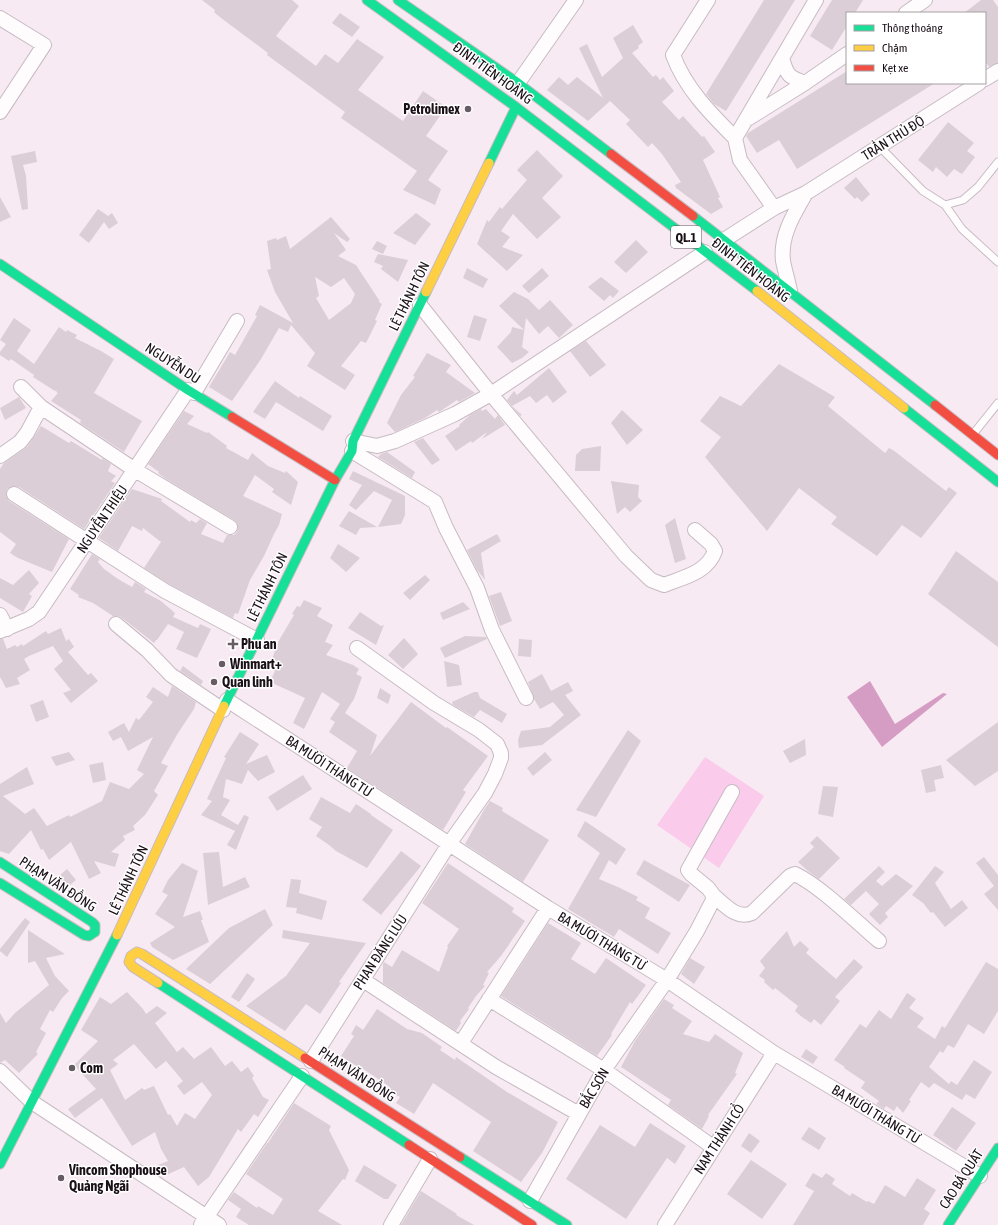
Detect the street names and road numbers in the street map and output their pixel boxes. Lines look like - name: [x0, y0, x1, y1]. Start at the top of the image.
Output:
- street label: ĐINH TIÊN HOÀNG: [450, 39, 536, 107]
- street label: TRẦN THỦ ĐỘ: [858, 111, 927, 164]
- road number: QL.1: [671, 226, 701, 248]
- street label: ĐINH TIÊN HOÀNG: [709, 235, 793, 305]
- street label: LÊ THÁNH TÔN: [385, 259, 433, 333]
- street label: NGUYỄN DU: [142, 338, 205, 387]
- street label: NGUYỄN THIỆU: [72, 481, 131, 556]
- street label: LÊ THÁNH TÔN: [243, 550, 291, 624]
- street label: BA MƯƠI THÁNG TƯ: [283, 732, 376, 800]
- street label: LÊ THÁNH TÔN: [105, 843, 151, 917]
- street label: PHẠM VĂN ĐỒNG: [17, 852, 101, 915]
- street label: BA MƯƠI THÁNG TƯ: [555, 908, 650, 974]
- street label: PHAN ĐĂNG LƯU: [349, 911, 410, 993]
- street label: PHẠM VĂN ĐỒNG: [316, 1042, 400, 1105]
- street label: BẮC SƠN: [574, 1064, 612, 1111]
- street label: BA MƯƠI THÁNG TƯ: [829, 1081, 924, 1147]
- street label: NAM THÀNH CỔ: [688, 1099, 748, 1177]
- street label: CAO BÁ QUÁT: [936, 1146, 986, 1212]

